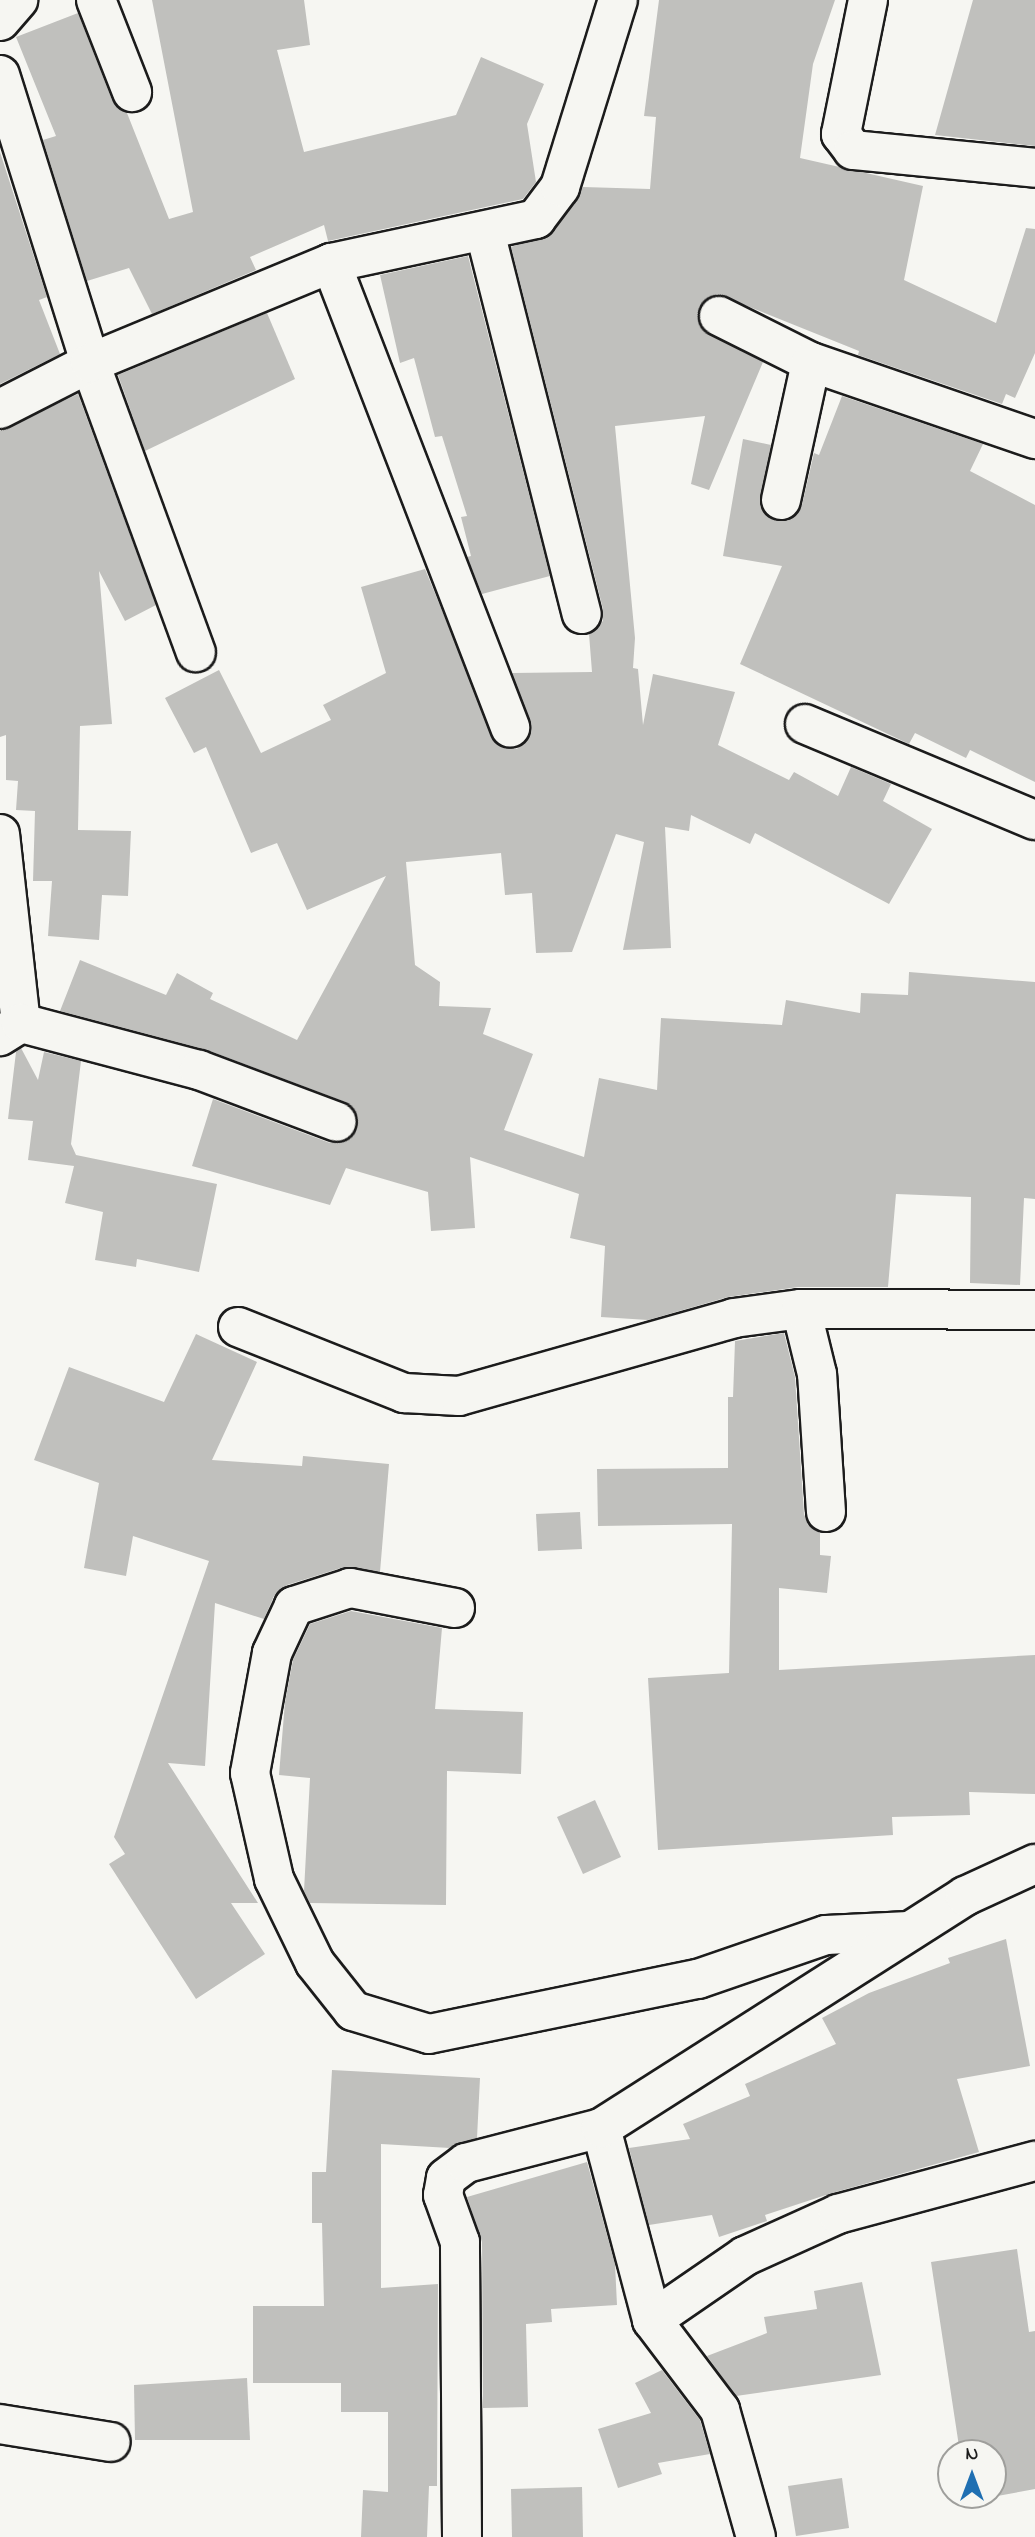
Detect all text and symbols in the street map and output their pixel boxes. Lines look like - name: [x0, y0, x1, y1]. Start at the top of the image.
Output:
- north arrow: [937, 2439, 1007, 2509]
- text: N: [966, 2441, 978, 2468]

